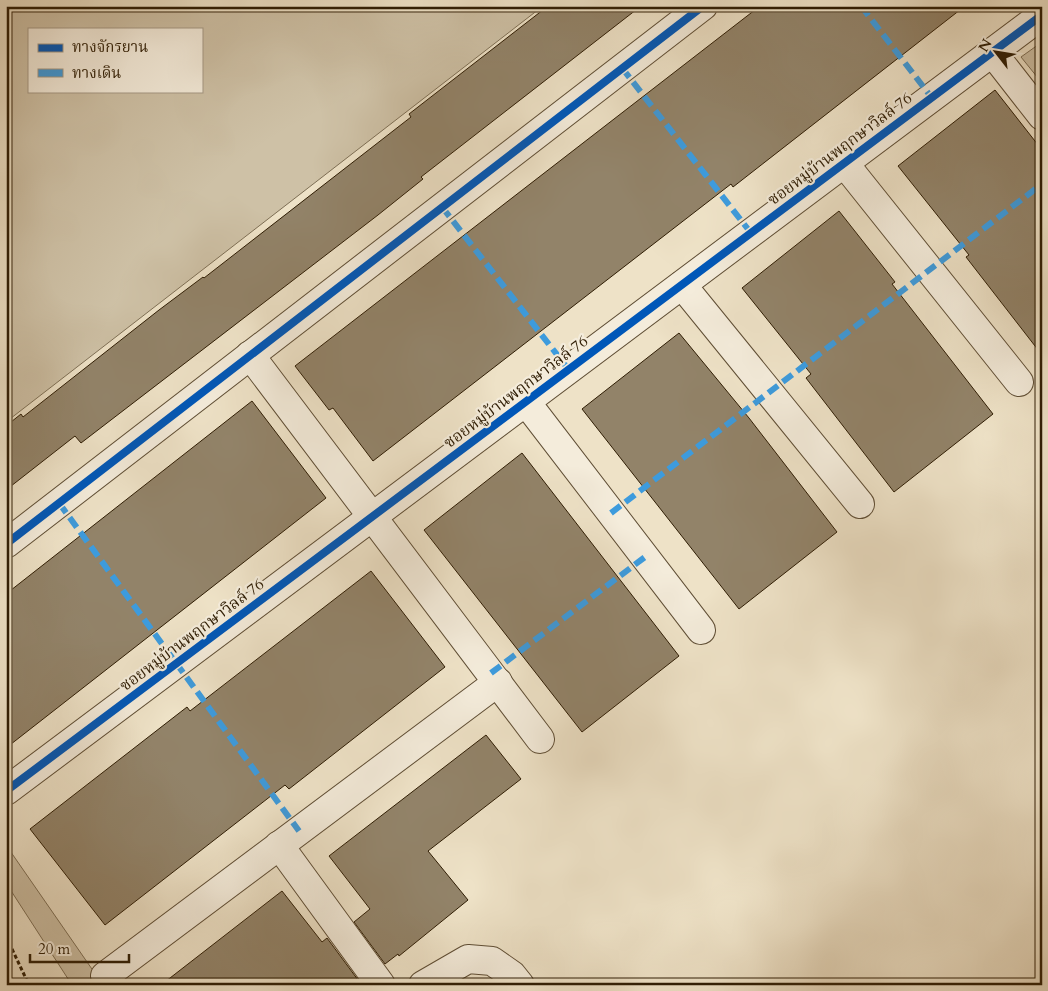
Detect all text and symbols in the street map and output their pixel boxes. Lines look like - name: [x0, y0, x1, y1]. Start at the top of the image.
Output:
- legend: [28, 28, 202, 92]
- north arrow: [970, 28, 1020, 78]
- text: N: [974, 35, 997, 56]
- text: ทางจักรยาน: [72, 37, 148, 57]
- text: ทางเดิน: [72, 63, 121, 83]
- street label: ซอยหมู่บ้านพฤกษาวิลล์ 76: [763, 87, 917, 211]
- street label: ซอยหมู่บ้านพฤกษาวิลล์ 76: [439, 330, 593, 454]
- street label: ซอยหมู่บ้านพฤกษาวิลล์ 76: [115, 573, 269, 697]
- scale bar: [30, 931, 129, 963]
- text: 20 m: [38, 939, 70, 959]

